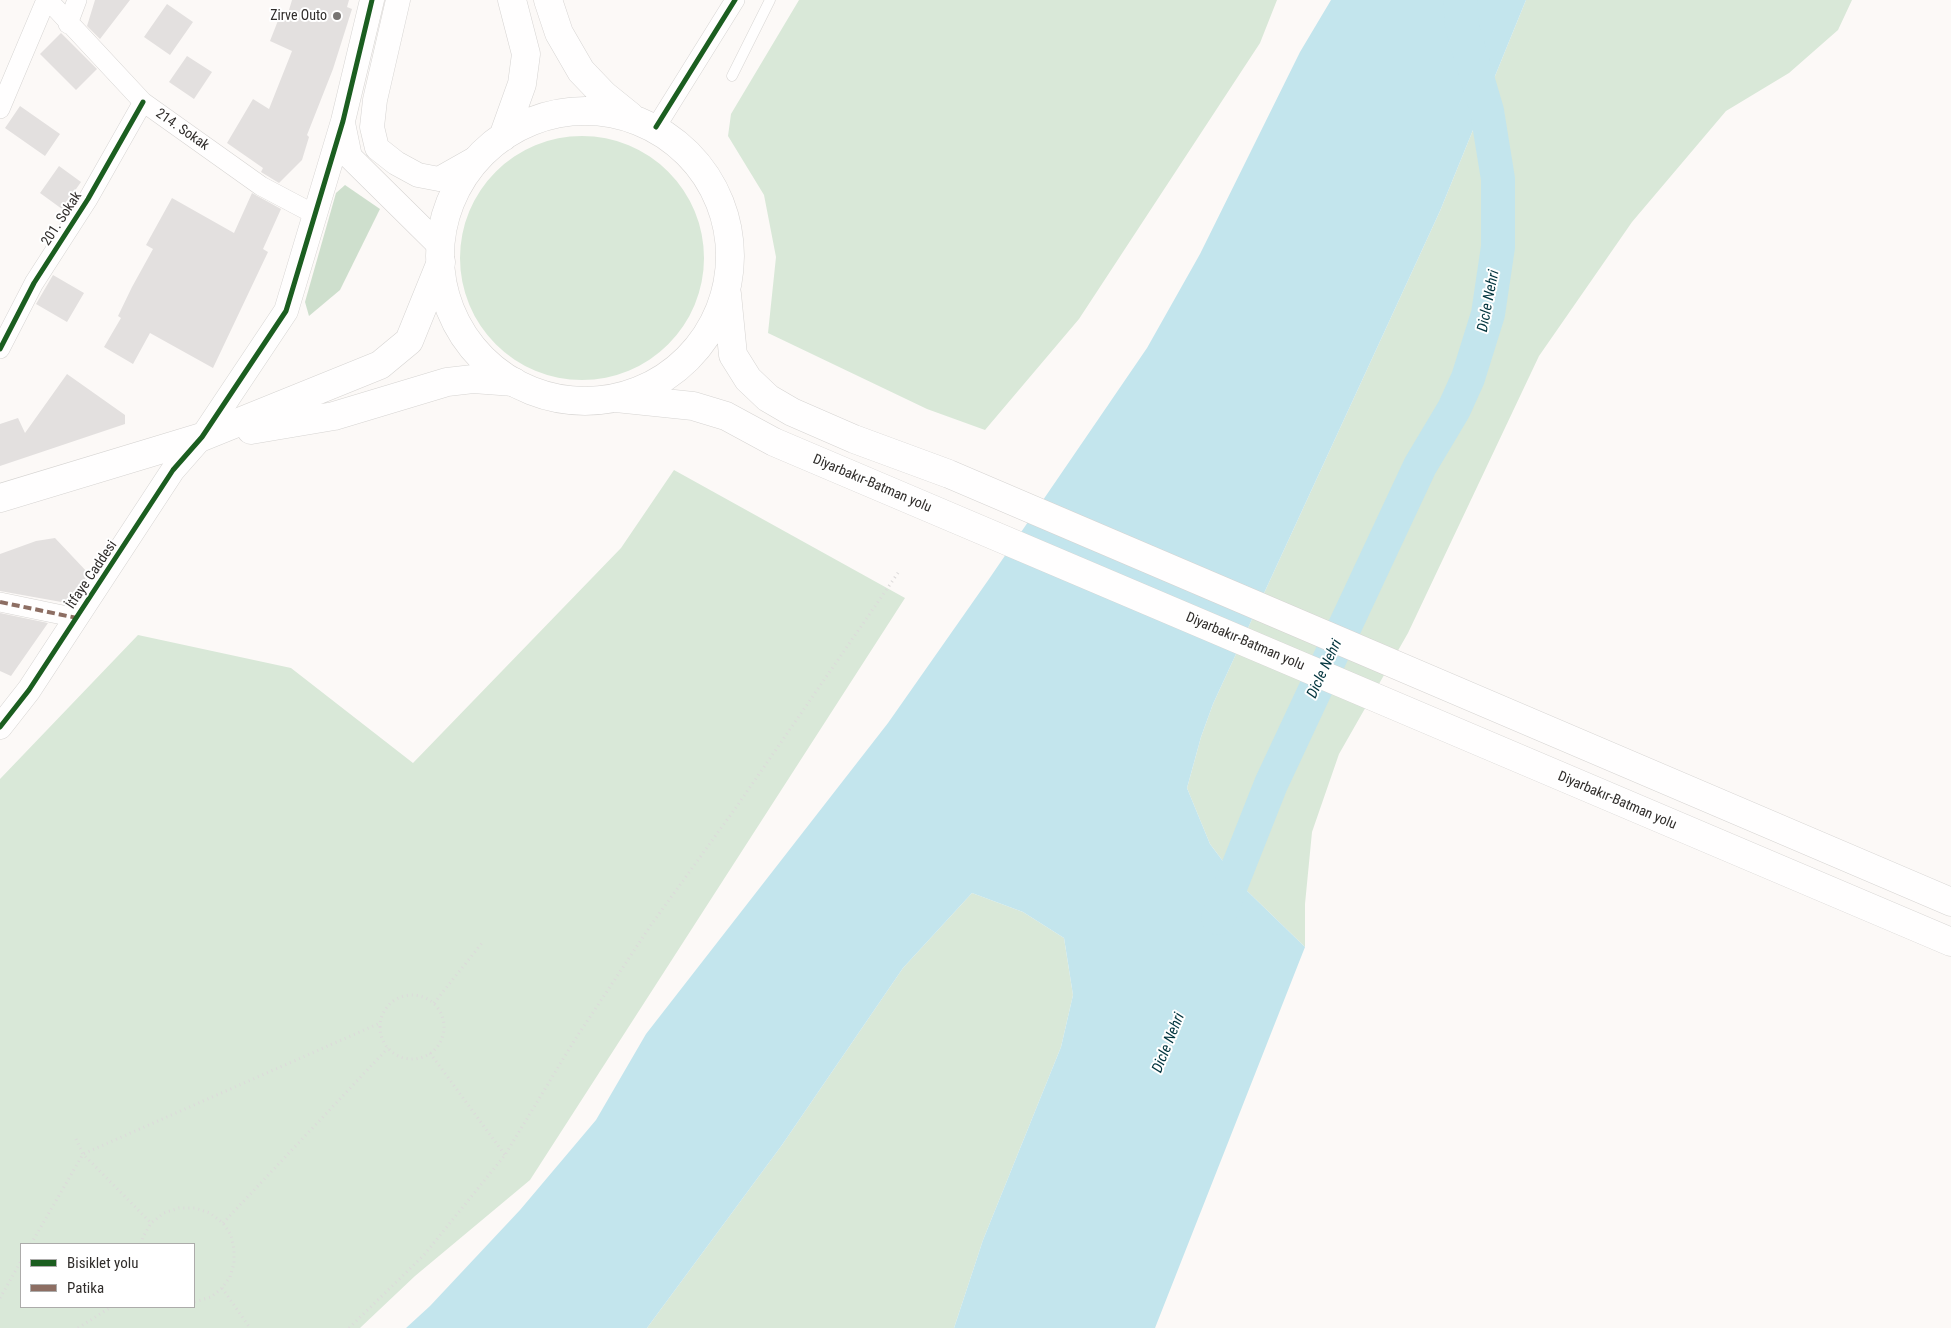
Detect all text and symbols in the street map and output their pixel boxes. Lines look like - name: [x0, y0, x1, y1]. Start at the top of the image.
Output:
- place label: Zirve Outo: [270, 8, 327, 24]
- marker: Zirve Outo: [331, 10, 343, 22]
- street label: 214. Sokak: [152, 106, 212, 154]
- street label: 201. Sokak: [38, 189, 86, 249]
- water label: Dicle Nehri: [1474, 269, 1504, 333]
- street label: Diyarbakır-Batman yolu: [810, 451, 934, 517]
- street label: İtfaye Caddesi: [63, 538, 121, 612]
- street label: Diyarbakır-Batman yolu: [1183, 609, 1307, 675]
- water label: Dicle Nehri: [1304, 637, 1346, 701]
- street label: Diyarbakır-Batman yolu: [1555, 768, 1679, 834]
- water label: Dicle Nehri: [1149, 1011, 1189, 1075]
- legend: [20, 1243, 195, 1308]
- text: Bisiklet yolu: [67, 1254, 138, 1272]
- text: Patika: [67, 1279, 104, 1297]

